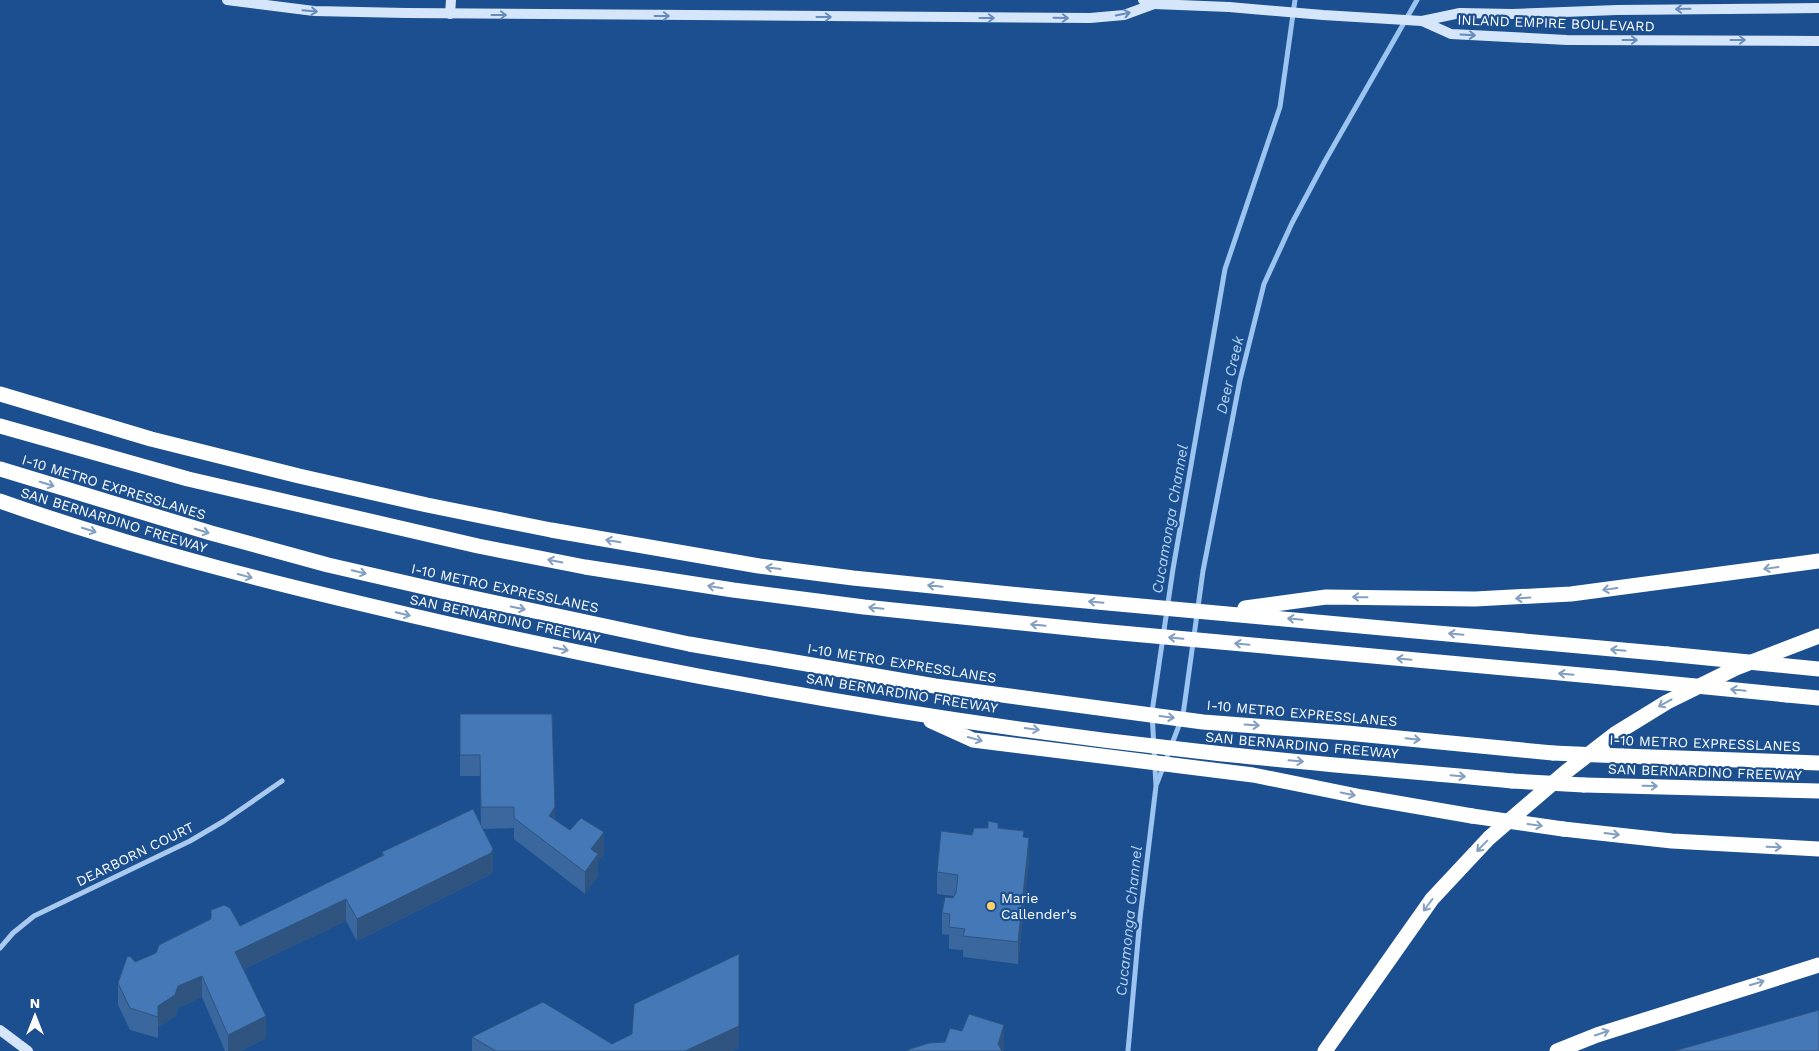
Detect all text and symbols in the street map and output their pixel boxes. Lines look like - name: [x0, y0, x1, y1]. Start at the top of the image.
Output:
- one-way arrow: [1675, 4, 1692, 14]
- one-way arrow: [301, 6, 317, 16]
- one-way arrow: [1114, 9, 1130, 19]
- one-way arrow: [490, 10, 507, 20]
- one-way arrow: [653, 11, 669, 21]
- one-way arrow: [816, 12, 832, 22]
- street label: INLAND EMPIRE BOULEVARD: [1457, 12, 1655, 34]
- one-way arrow: [978, 13, 994, 23]
- one-way arrow: [1052, 13, 1068, 23]
- one-way arrow: [1460, 30, 1476, 40]
- one-way arrow: [1622, 35, 1638, 45]
- one-way arrow: [1730, 36, 1746, 45]
- water label: Deer Creek: [1212, 334, 1248, 416]
- water label: Cucamonga Channel: [1148, 443, 1192, 595]
- street label: I-10 METRO EXPRESSLANES: [20, 451, 208, 523]
- one-way arrow: [38, 480, 54, 489]
- street label: SAN BERNARDINO FREEWAY: [19, 484, 209, 556]
- one-way arrow: [80, 526, 96, 536]
- one-way arrow: [194, 526, 210, 536]
- one-way arrow: [605, 536, 621, 546]
- one-way arrow: [547, 556, 563, 566]
- street label: I-10 METRO EXPRESSLANES: [410, 560, 600, 616]
- one-way arrow: [765, 563, 781, 573]
- one-way arrow: [1763, 563, 1779, 573]
- one-way arrow: [351, 568, 367, 577]
- one-way arrow: [236, 571, 252, 581]
- one-way arrow: [927, 581, 943, 591]
- one-way arrow: [708, 582, 724, 592]
- one-way arrow: [1602, 584, 1618, 594]
- street label: SAN BERNARDINO FREEWAY: [408, 591, 602, 647]
- one-way arrow: [1353, 592, 1369, 602]
- one-way arrow: [1515, 593, 1531, 602]
- one-way arrow: [1089, 597, 1105, 606]
- one-way arrow: [509, 603, 525, 613]
- one-way arrow: [869, 603, 885, 613]
- one-way arrow: [394, 610, 410, 619]
- one-way arrow: [1287, 614, 1303, 624]
- one-way arrow: [1030, 620, 1046, 630]
- one-way arrow: [1449, 630, 1465, 639]
- one-way arrow: [1168, 633, 1184, 643]
- street label: I-10 METRO EXPRESSLANES: [806, 640, 998, 686]
- one-way arrow: [1234, 640, 1250, 649]
- one-way arrow: [553, 645, 569, 654]
- one-way arrow: [1611, 645, 1627, 655]
- one-way arrow: [1396, 654, 1412, 664]
- one-way arrow: [1558, 669, 1574, 679]
- street label: SAN BERNARDINO FREEWAY: [805, 670, 999, 716]
- one-way arrow: [1730, 685, 1746, 695]
- street label: I-10 METRO EXPRESSLANES: [1206, 697, 1398, 729]
- one-way arrow: [1658, 699, 1672, 709]
- one-way arrow: [1158, 712, 1174, 722]
- one-way arrow: [1243, 721, 1259, 730]
- one-way arrow: [1023, 725, 1039, 735]
- street label: SAN BERNARDINO FREEWAY: [1205, 729, 1399, 761]
- street label: I-10 METRO EXPRESSLANES: [1609, 732, 1801, 754]
- one-way arrow: [1405, 734, 1421, 744]
- one-way arrow: [966, 735, 982, 744]
- one-way arrow: [1288, 756, 1304, 765]
- street label: SAN BERNARDINO FREEWAY: [1608, 761, 1802, 783]
- one-way arrow: [1450, 771, 1466, 781]
- one-way arrow: [1642, 782, 1658, 791]
- one-way arrow: [1339, 790, 1355, 800]
- street label: DEARBORN COURT: [74, 818, 197, 889]
- one-way arrow: [1527, 820, 1543, 830]
- one-way arrow: [1603, 829, 1619, 839]
- one-way arrow: [1476, 839, 1488, 852]
- one-way arrow: [1765, 843, 1781, 852]
- water label: Cucamonga Channel: [1112, 845, 1146, 997]
- place label: Marie Callender's: [1001, 890, 1077, 922]
- one-way arrow: [1423, 898, 1433, 912]
- marker: Marie Callender's: [985, 900, 997, 912]
- one-way arrow: [1749, 978, 1765, 988]
- north arrow: [10, 991, 60, 1041]
- text: N: [30, 995, 40, 1011]
- one-way arrow: [1594, 1028, 1610, 1037]

